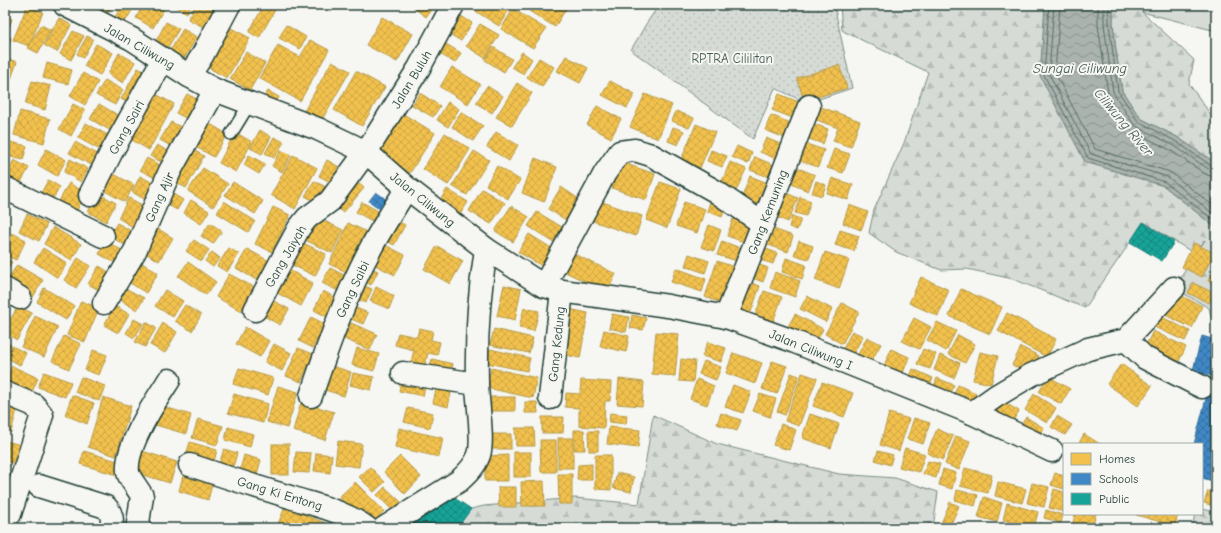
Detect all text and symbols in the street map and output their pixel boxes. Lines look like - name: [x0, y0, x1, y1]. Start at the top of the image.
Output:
- street label: Jalan Ciliwung: [102, 20, 178, 73]
- street label: Jalan Buluh: [388, 48, 435, 111]
- park label: RPTRA Cililitan: [691, 51, 773, 66]
- water label: Sungai Ciliwung: [1033, 60, 1127, 77]
- water label: Ciliwung River: [1090, 85, 1158, 161]
- street label: Gang Sairi: [105, 98, 147, 157]
- street label: Gang Kemuning: [744, 168, 791, 257]
- street label: Gang Ajir: [142, 169, 177, 225]
- street label: Jalan Ciliwung: [387, 169, 458, 230]
- street label: Gang Jaiyah: [262, 222, 309, 290]
- street label: Gang Saibi: [333, 258, 372, 320]
- street label: Gang Kedung: [545, 306, 568, 383]
- street label: Jalan Ciliwung I: [767, 326, 855, 373]
- legend: [1063, 443, 1203, 515]
- text: Homes: [1099, 452, 1135, 466]
- text: Schools: [1099, 472, 1138, 486]
- street label: Gang Ki Entong: [235, 473, 324, 514]
- text: Public: [1099, 492, 1130, 506]

